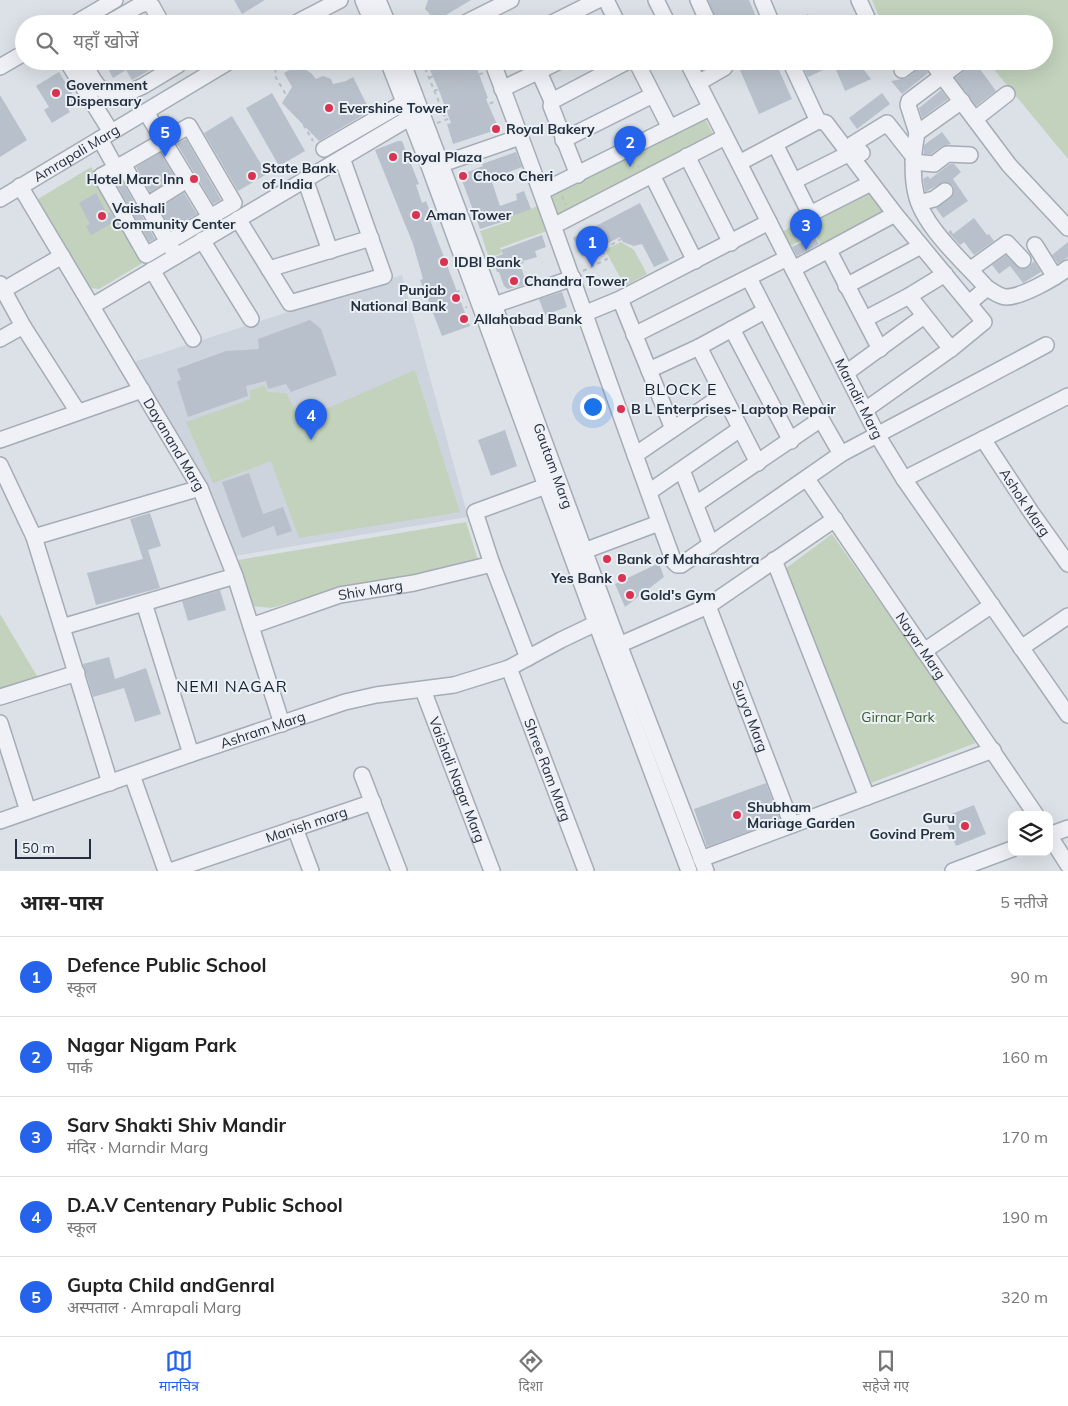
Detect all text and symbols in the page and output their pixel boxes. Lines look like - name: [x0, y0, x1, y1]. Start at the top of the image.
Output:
- search box: [15, 15, 1053, 70]
- icon: search: [33, 29, 61, 57]
- text: यहाँ खोजें: [73, 29, 139, 53]
- place label: Government Dispensary: [66, 76, 148, 110]
- marker: Government Dispensary: [50, 87, 62, 99]
- place label: Evershine Tower: [339, 99, 448, 117]
- marker: Evershine Tower: [323, 102, 335, 114]
- pin: 5: [149, 116, 181, 157]
- place label: Royal Bakery: [506, 120, 595, 138]
- street label: Amrapali Marg: [30, 121, 123, 186]
- marker: Royal Bakery: [490, 123, 502, 135]
- pin: 2: [614, 126, 646, 167]
- place label: Royal Plaza: [403, 148, 482, 166]
- marker: Royal Plaza: [387, 151, 399, 163]
- place label: State Bank of India: [262, 159, 336, 193]
- place label: Choco Cheri: [473, 167, 553, 185]
- place label: Hotel Marc Inn: [87, 170, 184, 188]
- marker: State Bank of India: [246, 170, 258, 182]
- marker: Choco Cheri: [457, 170, 469, 182]
- marker: Hotel Marc Inn: [188, 173, 200, 185]
- place label: Vaishali Community Center: [111, 199, 236, 233]
- place label: Aman Tower: [426, 206, 512, 224]
- marker: Aman Tower: [410, 209, 422, 221]
- pin: 3: [790, 209, 822, 250]
- marker: Vaishali Community Center: [96, 210, 108, 222]
- pin: 1: [576, 226, 608, 267]
- place label: IDBI Bank: [454, 253, 521, 271]
- marker: IDBI Bank: [438, 256, 450, 268]
- place label: Chandra Tower: [524, 272, 627, 290]
- marker: Chandra Tower: [508, 275, 520, 287]
- place label: Punjab National Bank: [350, 281, 446, 315]
- marker: Punjab National Bank: [450, 292, 462, 304]
- place label: Allahabad Bank: [474, 310, 582, 328]
- marker: Allahabad Bank: [458, 313, 470, 325]
- street label: Marndir Marg: [831, 355, 887, 442]
- district label: BLOCK E: [644, 379, 718, 399]
- your location: [580, 394, 606, 420]
- street label: Dayanand Marg: [139, 395, 209, 494]
- pin: 4: [295, 399, 327, 440]
- place label: B L Enterprises- Laptop Repair: [631, 400, 836, 418]
- marker: B L Enterprises- Laptop Repair: [615, 403, 627, 415]
- street label: Gautam Marg: [529, 420, 577, 511]
- street label: Ashok Marg: [996, 465, 1054, 540]
- place label: Bank of Maharashtra: [617, 550, 760, 568]
- marker: Bank of Maharashtra: [601, 553, 613, 565]
- place label: Yes Bank: [550, 569, 612, 587]
- marker: Yes Bank: [616, 572, 628, 584]
- street label: Shiv Marg: [337, 576, 404, 604]
- place label: Gold's Gym: [640, 586, 716, 604]
- marker: Gold's Gym: [624, 589, 636, 601]
- street label: Nayar Marg: [892, 609, 950, 683]
- district label: NEMI NAGAR: [176, 676, 288, 696]
- street label: Surya Marg: [728, 678, 772, 755]
- street label: Ashram Marg: [218, 707, 307, 753]
- park label: Girnar Park: [861, 708, 936, 726]
- street label: Vaishali Nagar Marg: [425, 714, 489, 845]
- street label: Shree Ram Marg: [520, 716, 575, 824]
- place label: Shubham Mariage Garden: [747, 798, 855, 832]
- street label: Manish marg: [263, 802, 349, 847]
- marker: Shubham Mariage Garden: [731, 809, 743, 821]
- place label: Guru Govind Prem: [869, 809, 955, 843]
- map controls: [1008, 811, 1053, 856]
- button: layers: [1008, 811, 1053, 856]
- marker: Guru Govind Prem: [959, 820, 971, 832]
- scale bar: [15, 836, 91, 859]
- text: 50 m: [22, 839, 55, 857]
- text: आस-पास: [20, 889, 103, 915]
- text: 5 नतीजे: [1000, 892, 1048, 912]
- text: Defence Public School: [67, 953, 267, 977]
- text: 1: [31, 967, 41, 987]
- text: 90 m: [1011, 967, 1048, 987]
- text: स्कूल: [67, 977, 96, 997]
- text: Nagar Nigam Park: [67, 1033, 237, 1057]
- text: 2: [31, 1047, 41, 1067]
- text: 160 m: [1001, 1047, 1048, 1067]
- text: पार्क: [67, 1057, 93, 1077]
- text: Sarv Shakti Shiv Mandir: [67, 1113, 286, 1137]
- text: 3: [31, 1127, 41, 1147]
- text: 170 m: [1001, 1127, 1048, 1147]
- text: मंदिर · Marndir Marg: [67, 1137, 208, 1157]
- text: D.A.V Centenary Public School: [67, 1193, 343, 1217]
- text: 4: [31, 1207, 41, 1227]
- text: 190 m: [1001, 1207, 1048, 1227]
- text: स्कूल: [67, 1217, 96, 1237]
- text: Gupta Child andGenral: [67, 1273, 275, 1297]
- text: 5: [31, 1287, 41, 1307]
- text: 320 m: [1001, 1287, 1048, 1307]
- text: अस्पताल · Amrapali Marg: [67, 1297, 242, 1317]
- tab: मानचित्र: [159, 1347, 199, 1397]
- tab: दिशा: [517, 1347, 545, 1397]
- tab: सहेजे गए: [863, 1347, 909, 1397]

